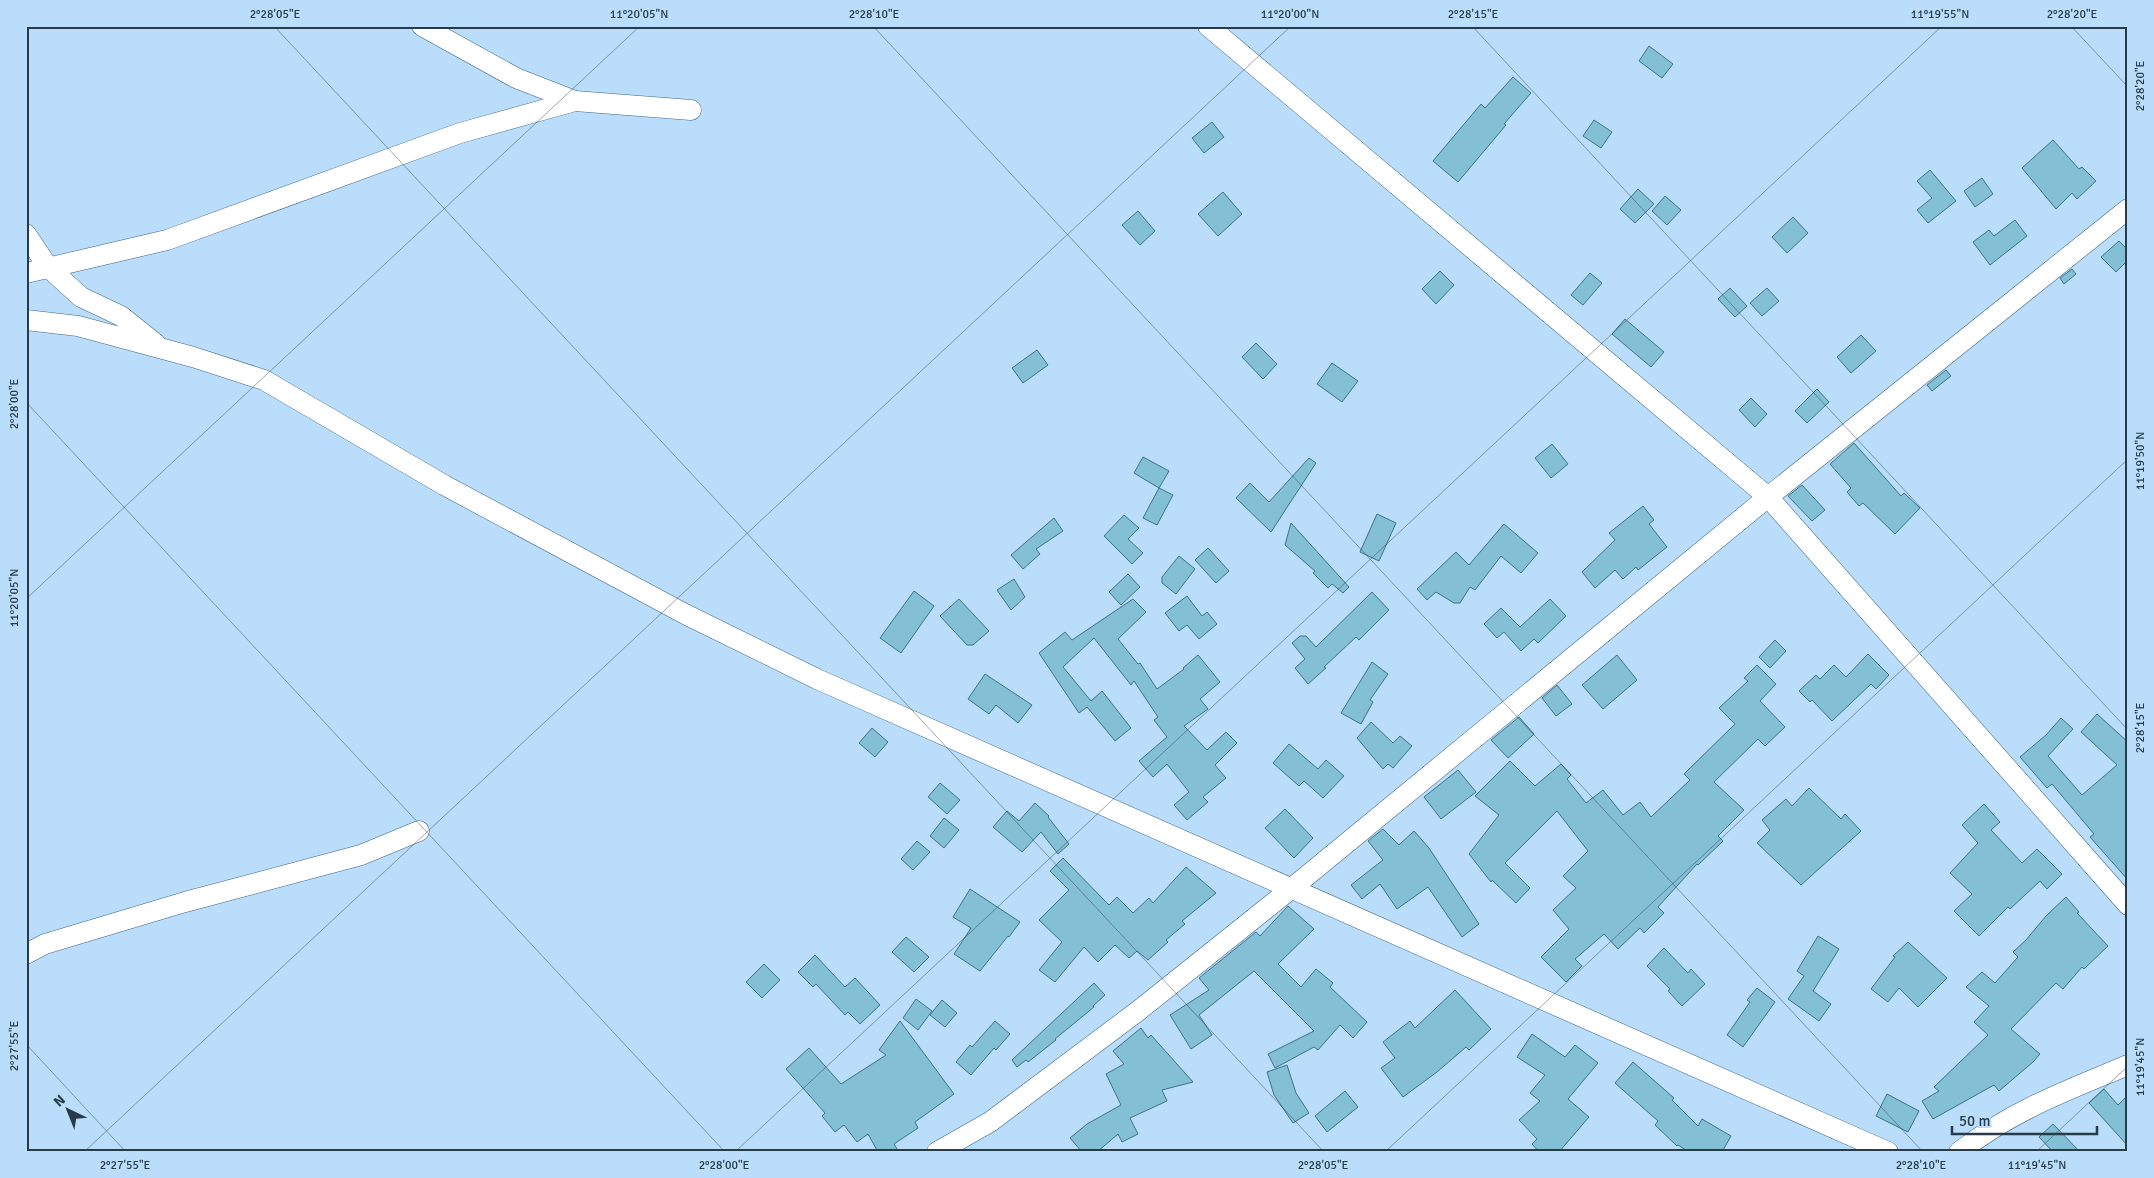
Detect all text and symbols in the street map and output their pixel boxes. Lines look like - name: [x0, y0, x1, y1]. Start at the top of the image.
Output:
- text: 2°28'05"E: [250, 7, 301, 22]
- text: 11°20'05"N: [610, 7, 668, 22]
- text: 2°28'10"E: [849, 7, 900, 22]
- text: 11°20'00"N: [1261, 7, 1319, 22]
- text: 2°28'15"E: [1448, 7, 1499, 22]
- text: 11°19'55"N: [1911, 7, 1969, 22]
- text: 2°28'20"E: [2047, 7, 2098, 22]
- text: 2°28'20"E: [2133, 60, 2148, 111]
- text: 2°28'00"E: [7, 378, 22, 429]
- text: 11°19'50"N: [2133, 432, 2148, 490]
- text: 11°20'05"N: [7, 569, 22, 627]
- text: 2°28'15"E: [2133, 702, 2148, 753]
- text: 2°27'55"E: [7, 1020, 22, 1071]
- text: 11°19'45"N: [2133, 1038, 2148, 1096]
- north arrow: [42, 1086, 92, 1136]
- text: N: [50, 1091, 69, 1110]
- scale bar: [1952, 1103, 2096, 1135]
- text: 50 m: [1959, 1112, 1990, 1130]
- text: 2°27'55"E: [100, 1158, 151, 1173]
- text: 2°28'00"E: [699, 1158, 750, 1173]
- text: 2°28'05"E: [1298, 1158, 1349, 1173]
- text: 2°28'10"E: [1896, 1158, 1947, 1173]
- text: 11°19'45"N: [2008, 1158, 2066, 1173]

